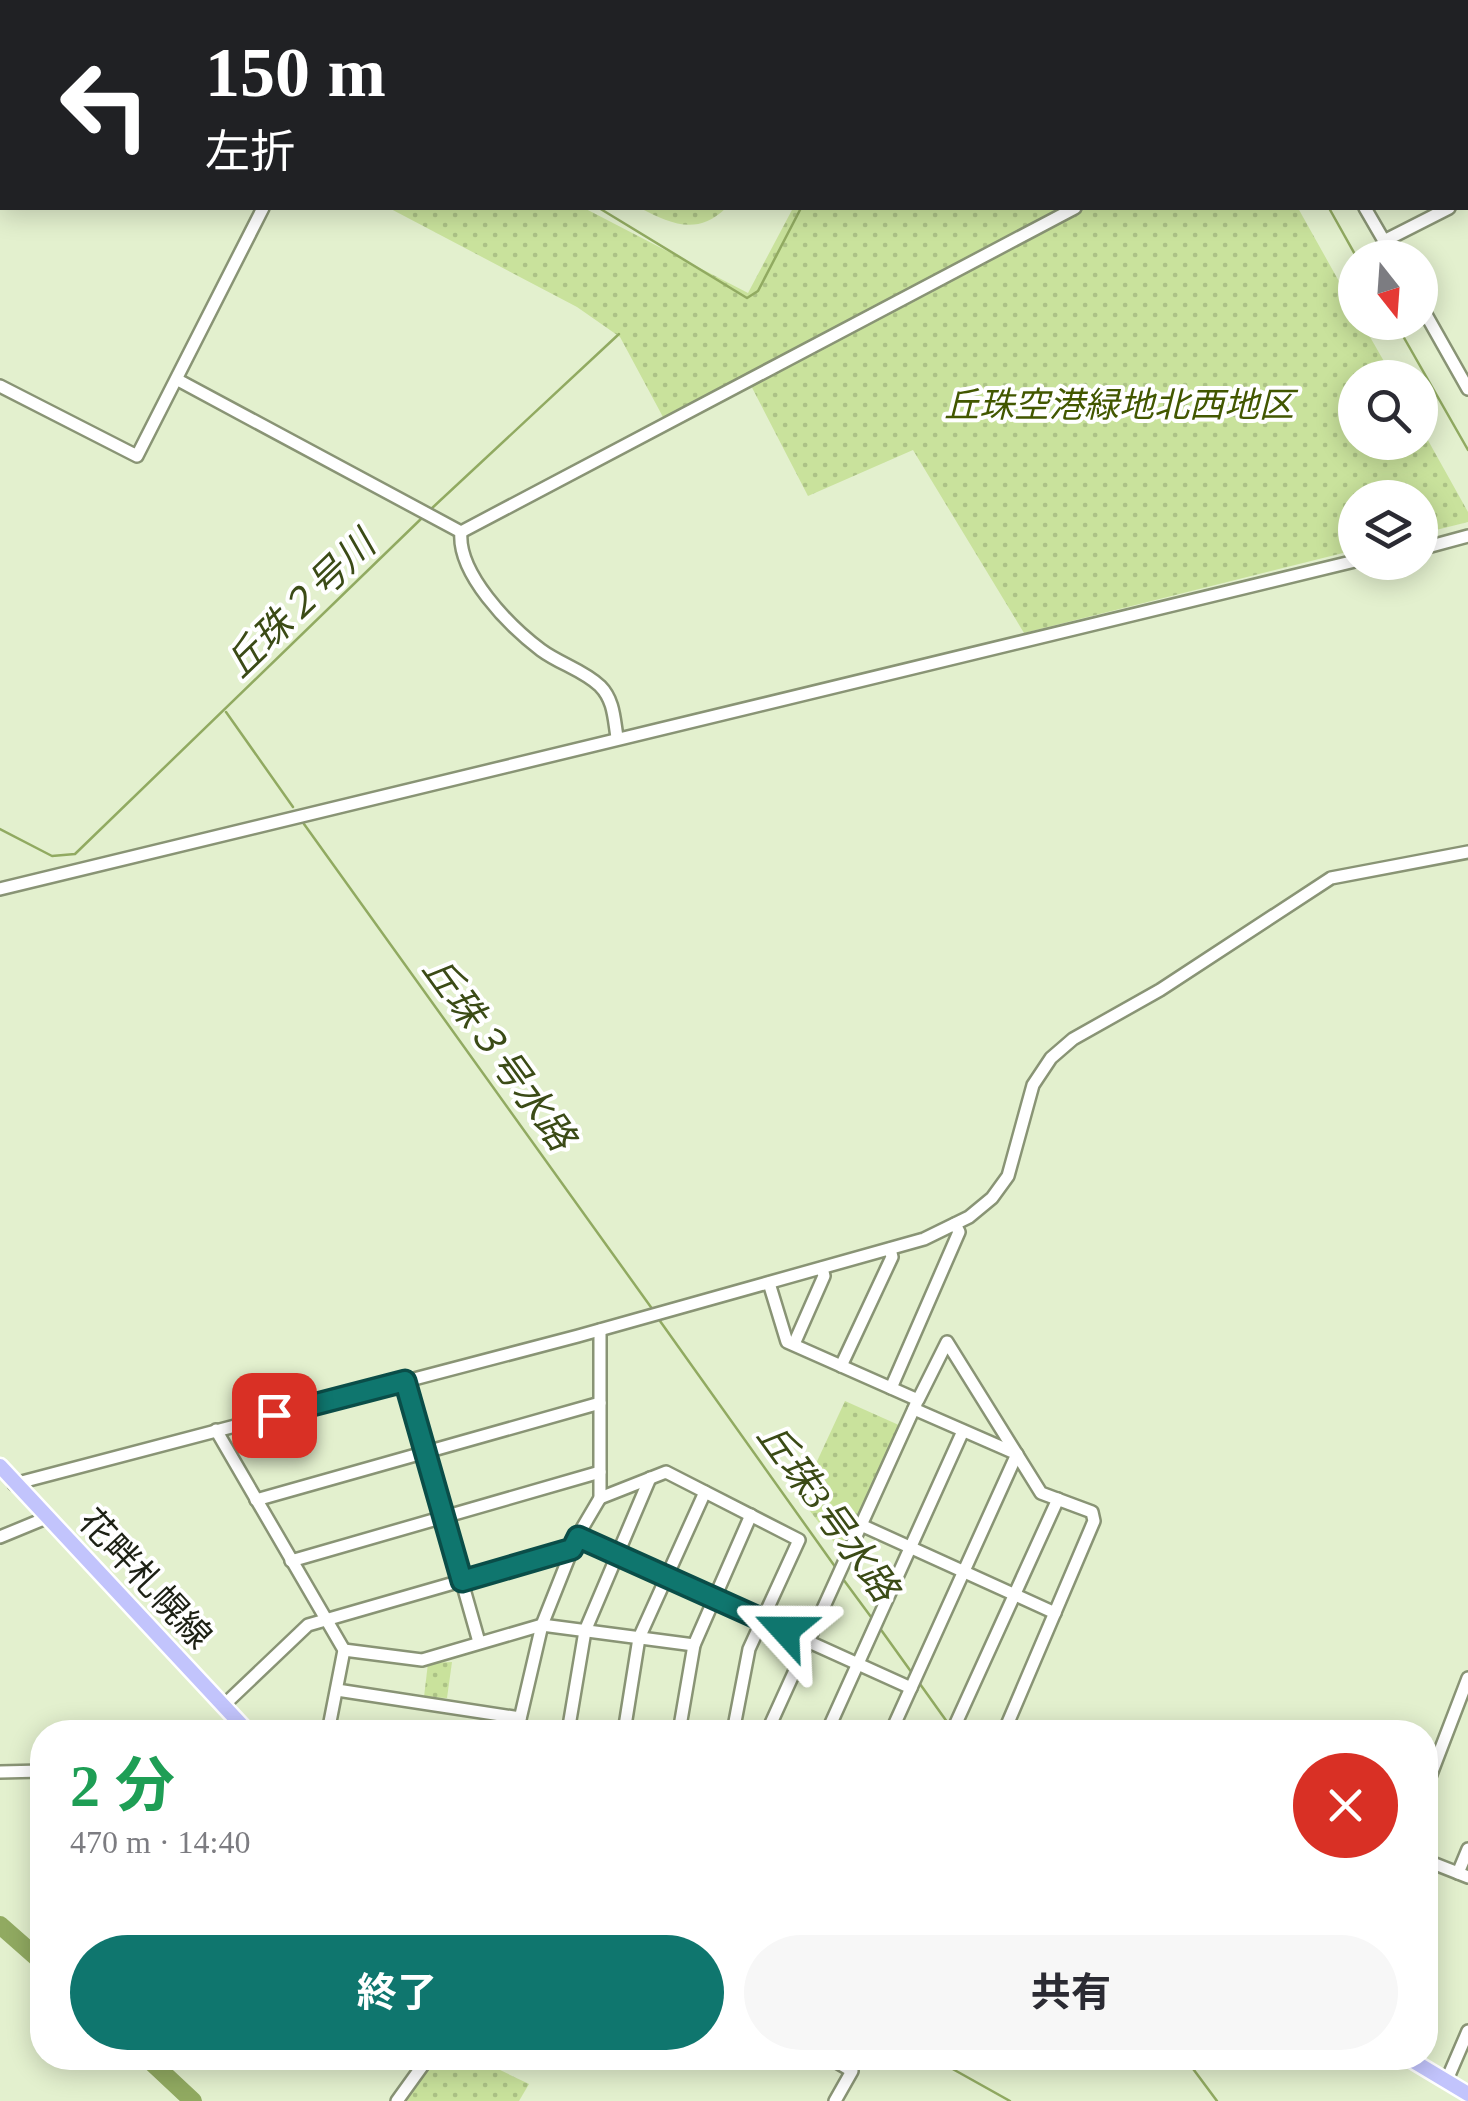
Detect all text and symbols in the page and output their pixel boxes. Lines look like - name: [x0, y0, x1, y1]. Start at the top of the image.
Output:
- text: 150 m: [205, 34, 386, 111]
- icon: left: [40, 40, 170, 170]
- text: 左折: [205, 127, 295, 177]
- north arrow: [1338, 240, 1438, 340]
- map controls: [1338, 240, 1438, 580]
- button: search: [1338, 360, 1438, 460]
- park label: 丘珠空港緑地北西地区: [944, 386, 1299, 425]
- button: layers: [1338, 480, 1438, 580]
- water label: 丘珠２号川: [217, 520, 386, 685]
- water label: 丘珠３号水路: [415, 948, 585, 1160]
- pin: [232, 1373, 317, 1458]
- icon: arrive: [247, 1388, 302, 1443]
- water label: 丘珠3号水路: [750, 1415, 908, 1611]
- street label: 花畔札幌線: [71, 1502, 219, 1656]
- position arrow: [733, 1578, 837, 1682]
- text: 2 分: [70, 1753, 175, 1819]
- button: close: [1293, 1753, 1398, 1858]
- text: 470 m · 14:40: [70, 1824, 250, 1860]
- button: 終了: [70, 1935, 724, 2050]
- button: 共有: [744, 1935, 1398, 2050]

